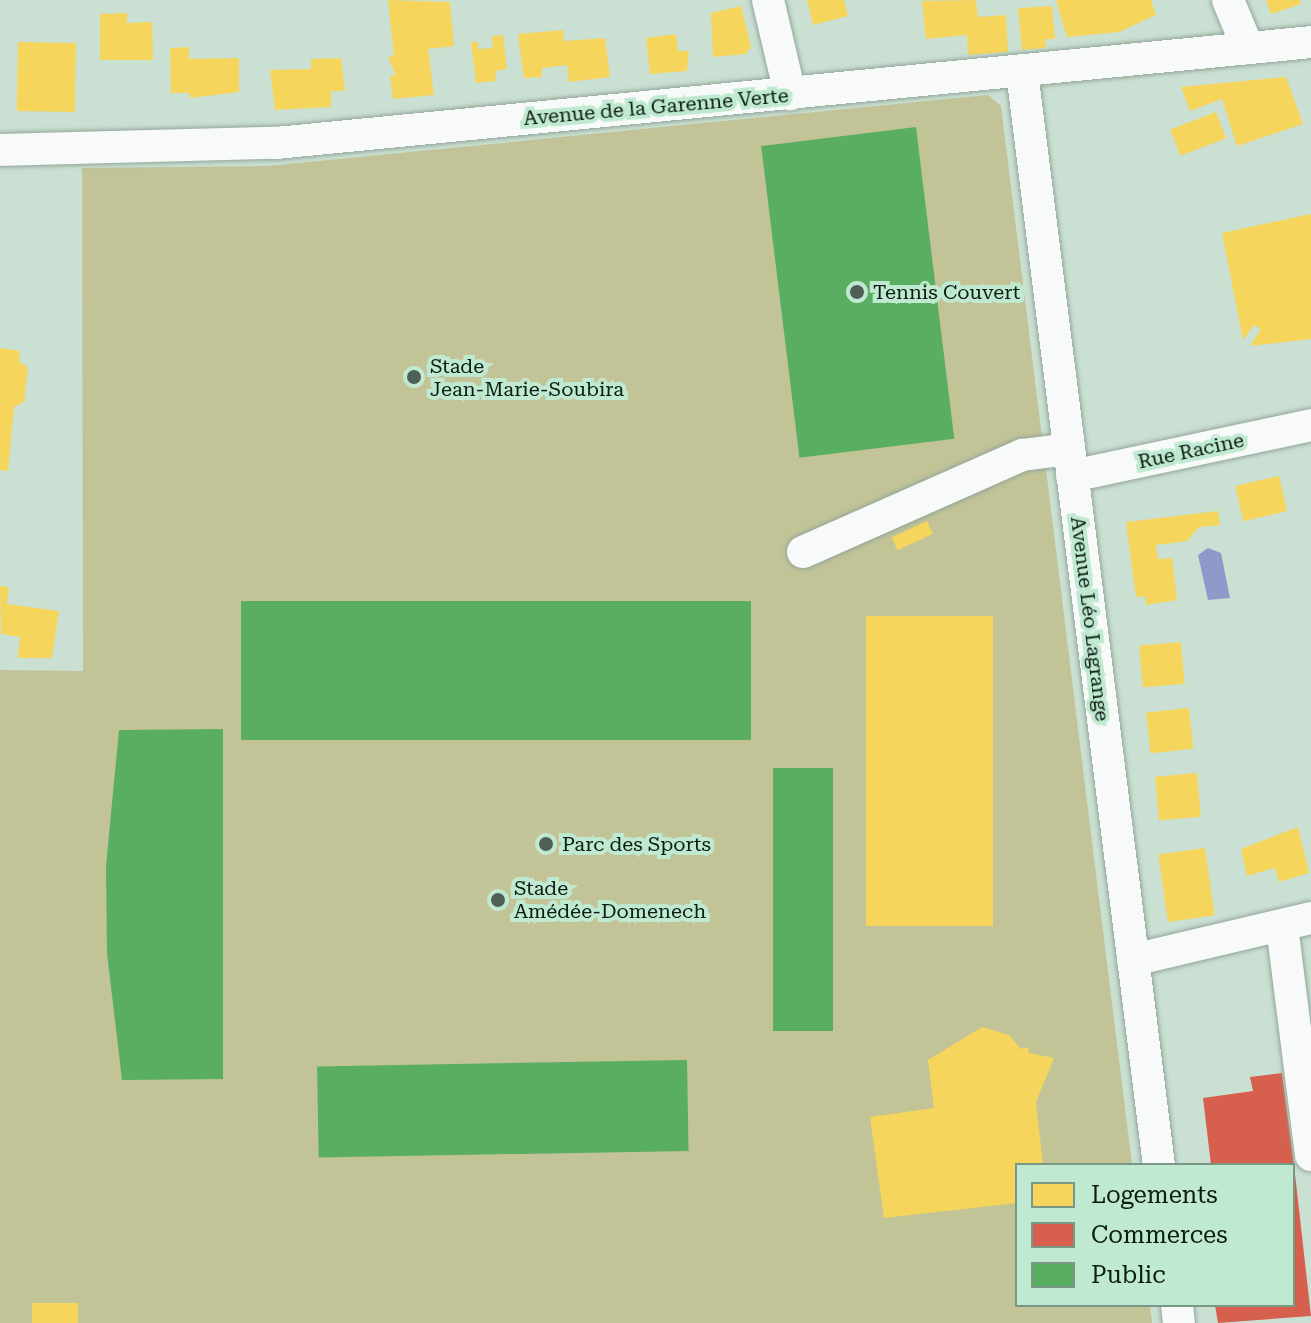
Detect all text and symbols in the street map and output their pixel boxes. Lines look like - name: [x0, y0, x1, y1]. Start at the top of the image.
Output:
- street label: Avenue de la Garenne Verte: [523, 83, 789, 131]
- place label: Tennis Couvert: [873, 280, 1020, 304]
- marker: Tennis Couvert: [848, 283, 866, 301]
- place label: Stade Jean-Marie-Soubira: [430, 354, 624, 401]
- marker: Stade Jean-Marie-Soubira: [405, 368, 423, 386]
- street label: Rue Racine: [1136, 428, 1246, 474]
- street label: Avenue Léo Lagrange: [1066, 515, 1114, 723]
- place label: Parc des Sports: [562, 832, 711, 856]
- marker: Parc des Sports: [537, 835, 555, 853]
- place label: Stade Amédée-Domenech: [514, 876, 706, 923]
- marker: Stade Amédée-Domenech: [489, 891, 507, 909]
- legend: [1015, 1163, 1295, 1307]
- text: Logements: [1091, 1181, 1218, 1209]
- text: Commerces: [1091, 1221, 1228, 1249]
- text: Public: [1091, 1261, 1166, 1289]

